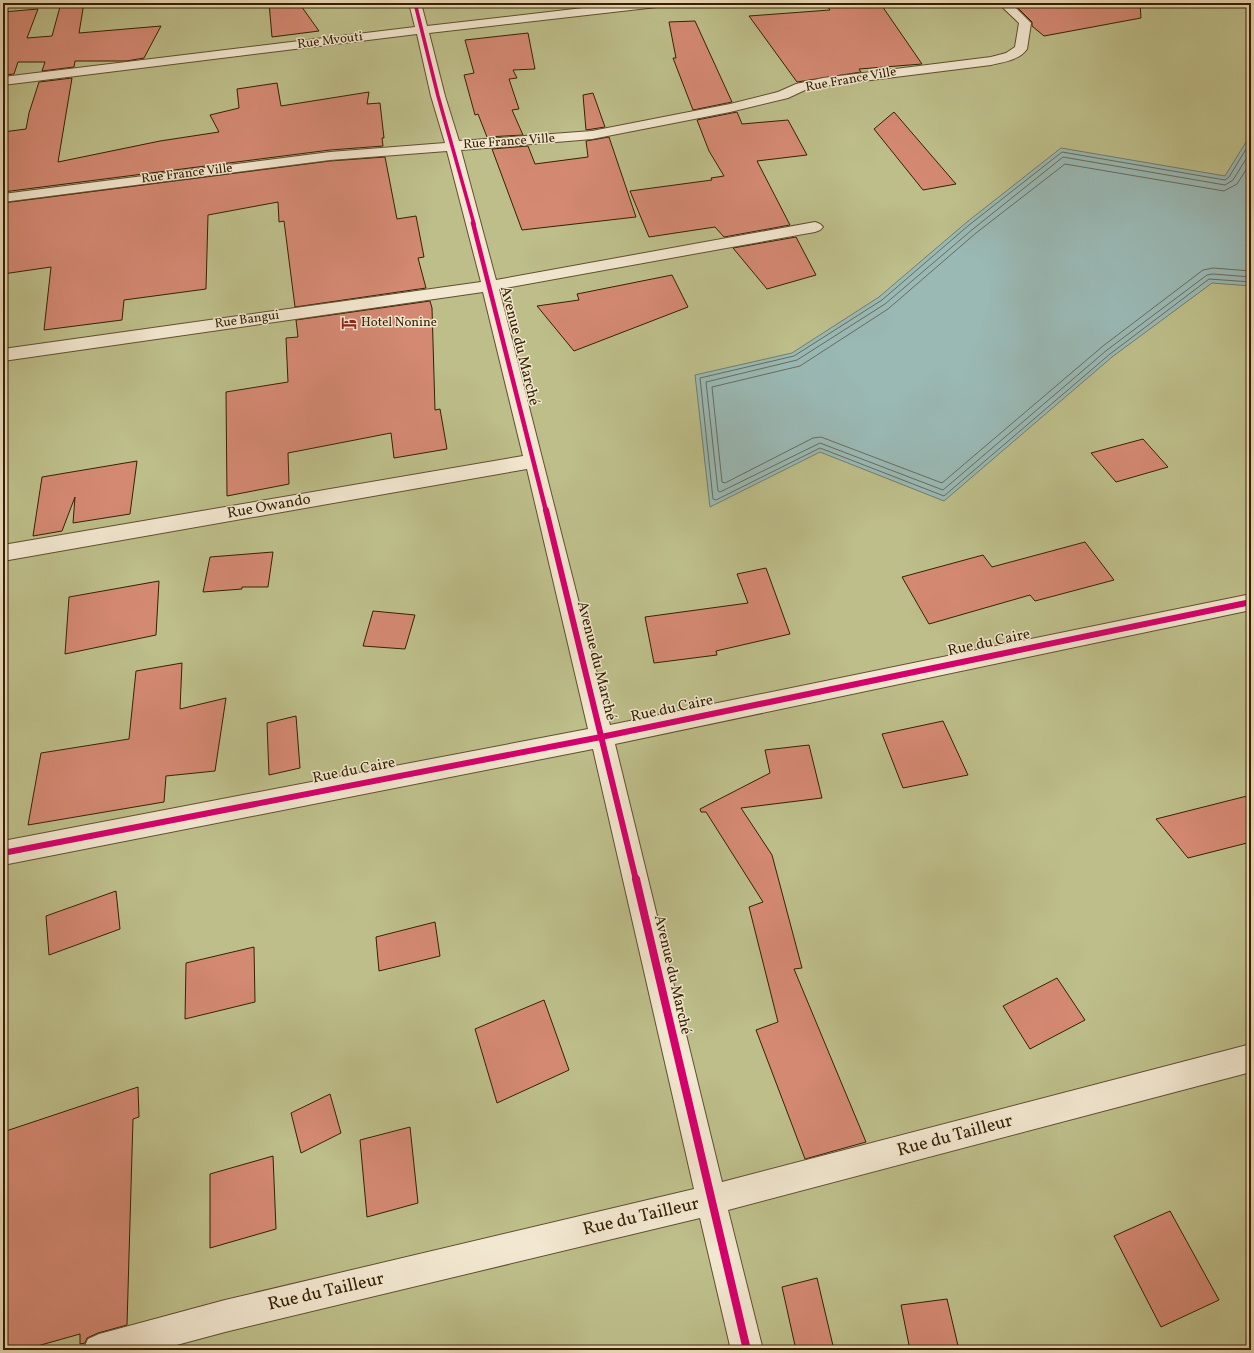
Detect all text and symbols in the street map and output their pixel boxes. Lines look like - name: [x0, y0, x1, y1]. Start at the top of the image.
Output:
- street label: Rue Mvouti: [296, 28, 364, 54]
- street label: Rue France Ville: [804, 63, 898, 97]
- street label: Rue France Ville: [463, 130, 555, 154]
- street label: Rue France Ville: [140, 159, 234, 189]
- street label: Avenue du Marché: [494, 284, 544, 408]
- street label: Rue Bangui: [213, 307, 281, 333]
- hotel icon: Hotel Nonine: [340, 314, 358, 332]
- place label: Hotel Nonine: [361, 314, 437, 332]
- street label: Rue Owando: [226, 489, 312, 525]
- street label: Avenue du Marché: [571, 599, 621, 723]
- street label: Rue du Caire: [946, 624, 1032, 662]
- street label: Rue du Caire: [629, 690, 715, 728]
- street label: Rue du Caire: [311, 753, 397, 789]
- street label: Avenue du Marché: [648, 913, 696, 1037]
- street label: Rue du Tailleur: [894, 1108, 1016, 1163]
- street label: Rue du Tailleur: [580, 1191, 702, 1243]
- street label: Rue du Tailleur: [265, 1266, 387, 1318]

